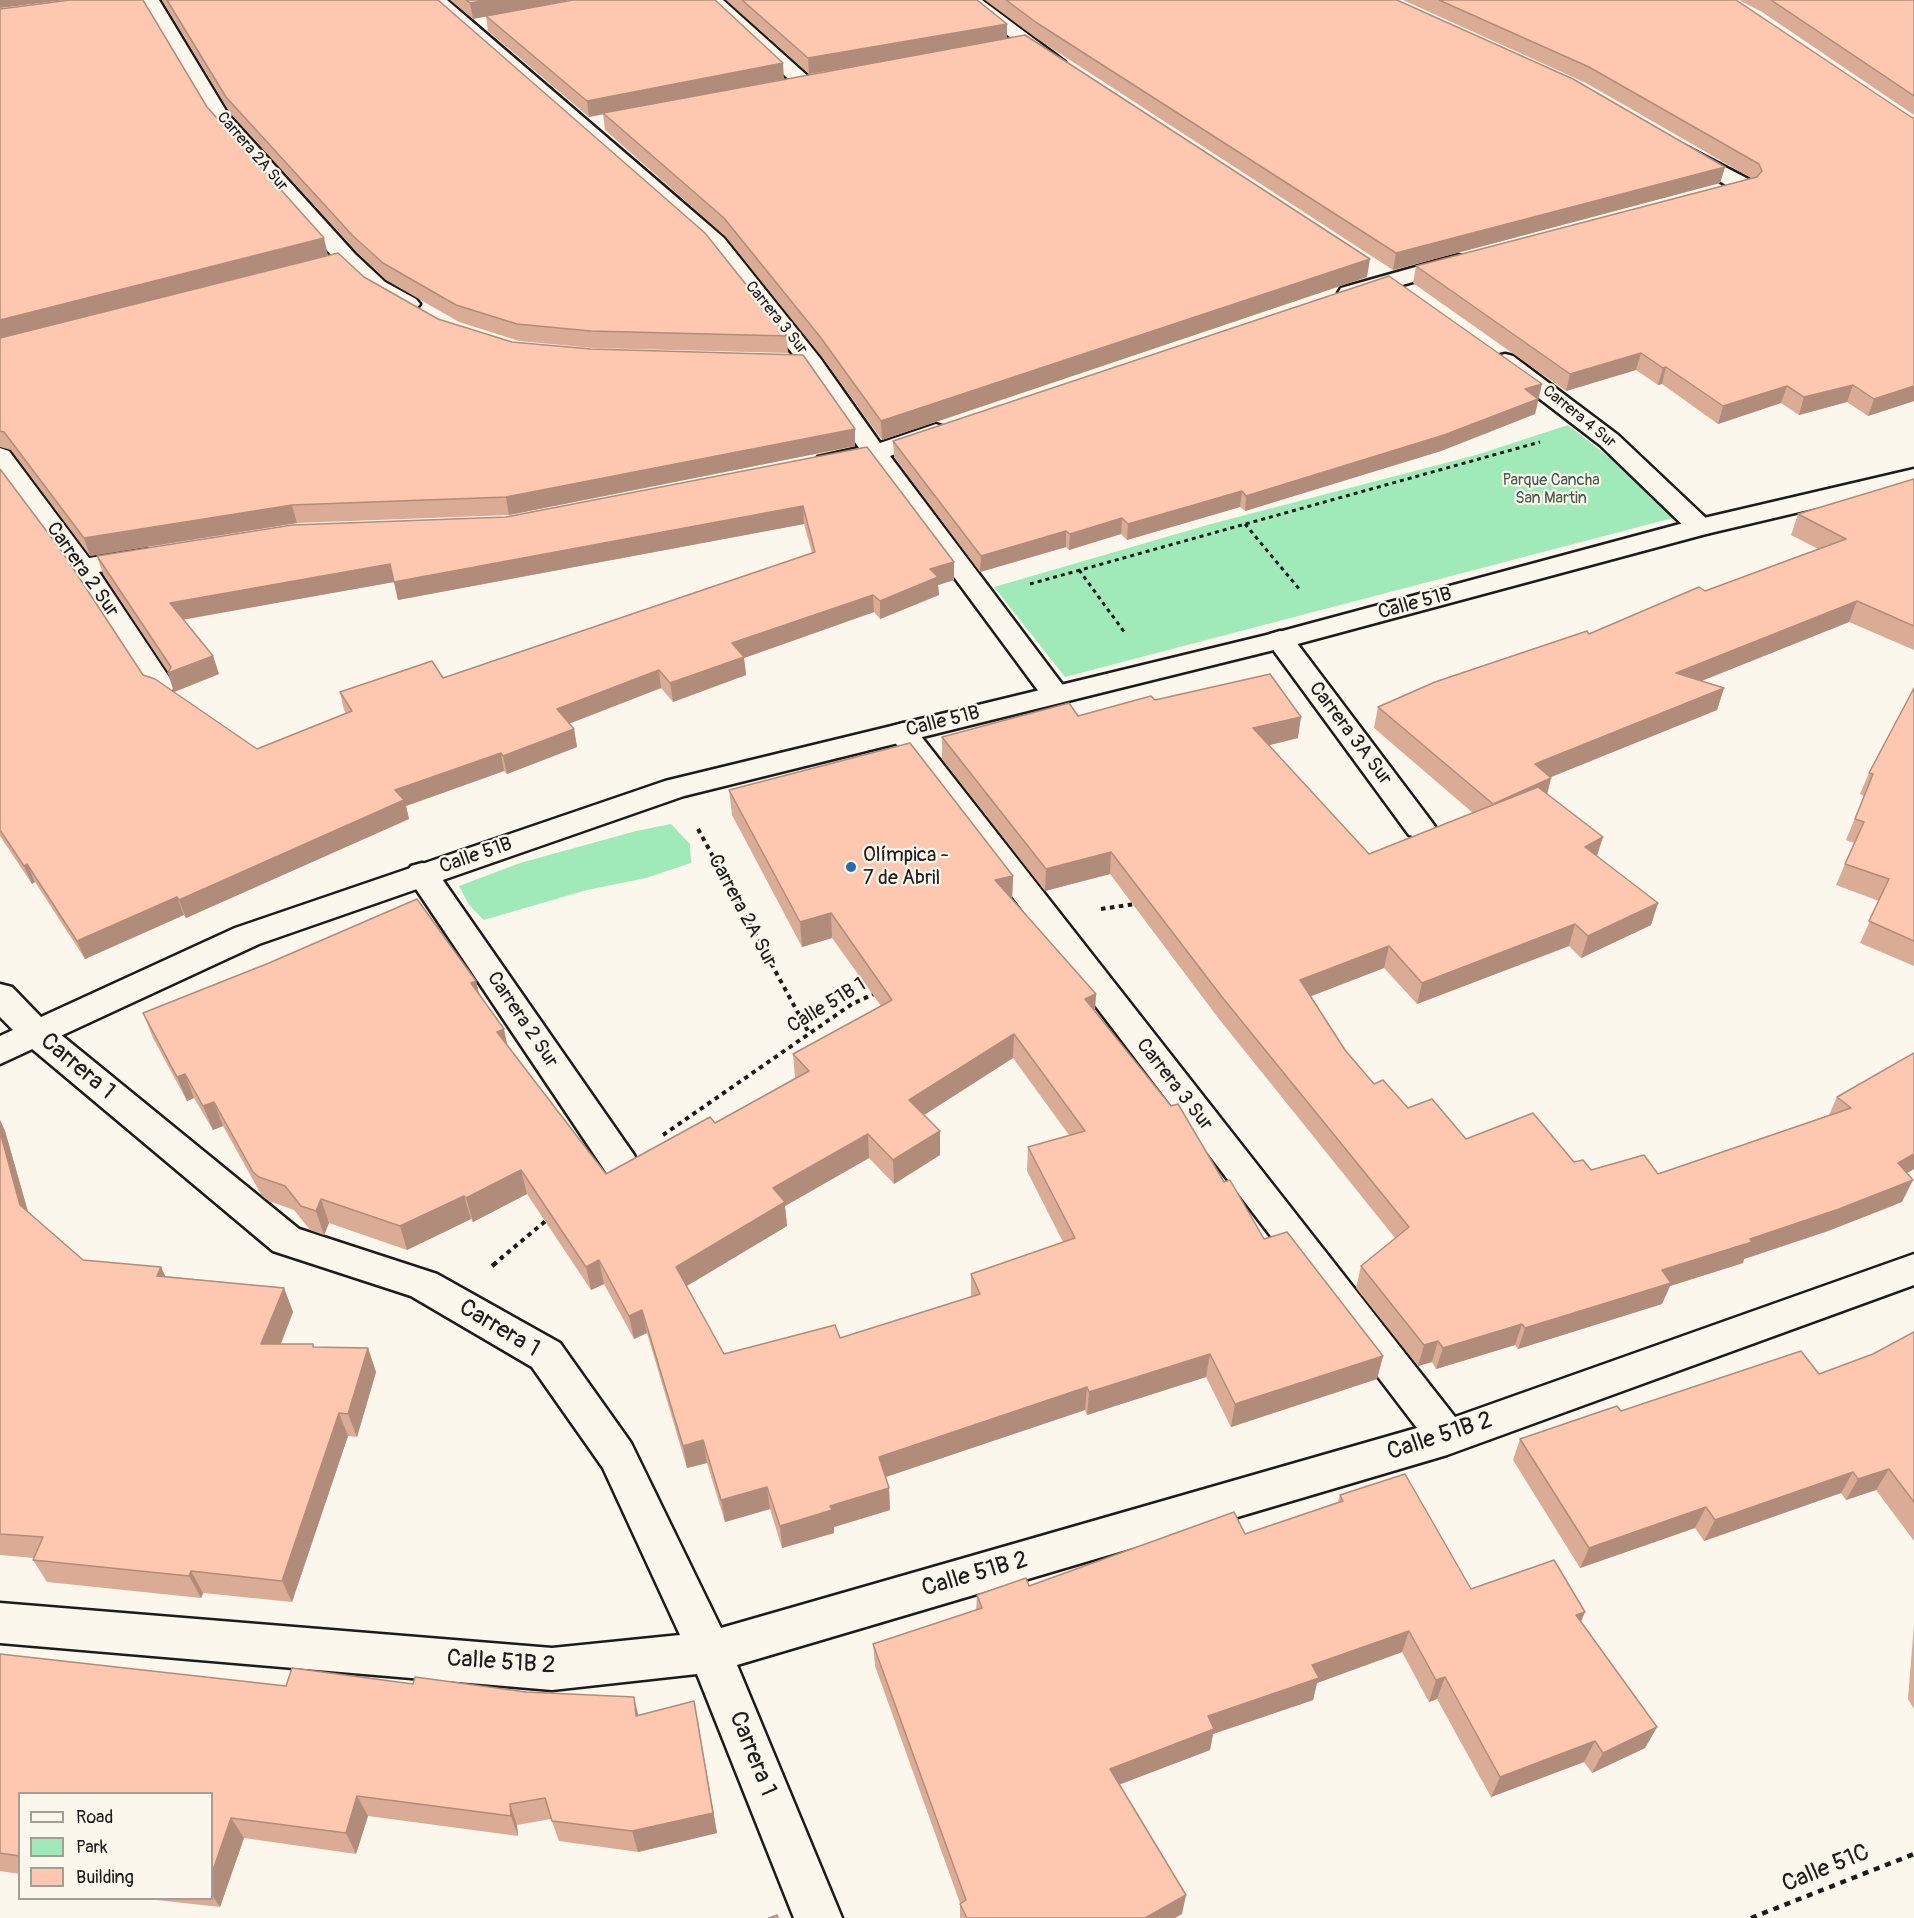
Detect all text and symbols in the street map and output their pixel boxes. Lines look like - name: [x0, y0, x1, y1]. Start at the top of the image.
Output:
- street label: Carrera 2A Sur: [212, 108, 292, 196]
- street label: Carrera 3 Sur: [741, 278, 811, 358]
- street label: Carrera 4 Sur: [1538, 382, 1620, 452]
- park label: Parque Cancha San Martin: [1502, 471, 1600, 509]
- street label: Carrera 2 Sur: [40, 518, 124, 622]
- street label: Calle 51B: [1376, 583, 1454, 625]
- street label: Carrera 3A Sur: [1303, 677, 1397, 791]
- street label: Calle 51B: [904, 701, 982, 743]
- street label: Calle 51B: [436, 832, 516, 880]
- place label: Olímpica - 7 de Abril: [863, 844, 949, 891]
- street label: Carrera 2A Sur: [702, 851, 782, 971]
- marker: Olímpica - 7 de Abril: [844, 860, 858, 874]
- street label: Carrera 2 Sur: [481, 967, 563, 1073]
- street label: Calle 51B 1: [783, 973, 871, 1039]
- street label: Carrera 1: [34, 1027, 120, 1107]
- street label: Carrera 3 Sur: [1131, 1034, 1217, 1136]
- street label: Carrera 1: [454, 1294, 544, 1364]
- street label: Calle 51B 2: [1384, 1406, 1496, 1468]
- street label: Calle 51B 2: [919, 1546, 1031, 1604]
- street label: Calle 51B 2: [446, 1645, 556, 1681]
- street label: Carrera 1: [722, 1707, 782, 1801]
- legend: [18, 1792, 213, 1900]
- text: Road: [76, 1806, 113, 1829]
- text: Park: [76, 1836, 108, 1859]
- street label: Calle 51C: [1778, 1838, 1874, 1900]
- text: Building: [76, 1866, 134, 1889]

